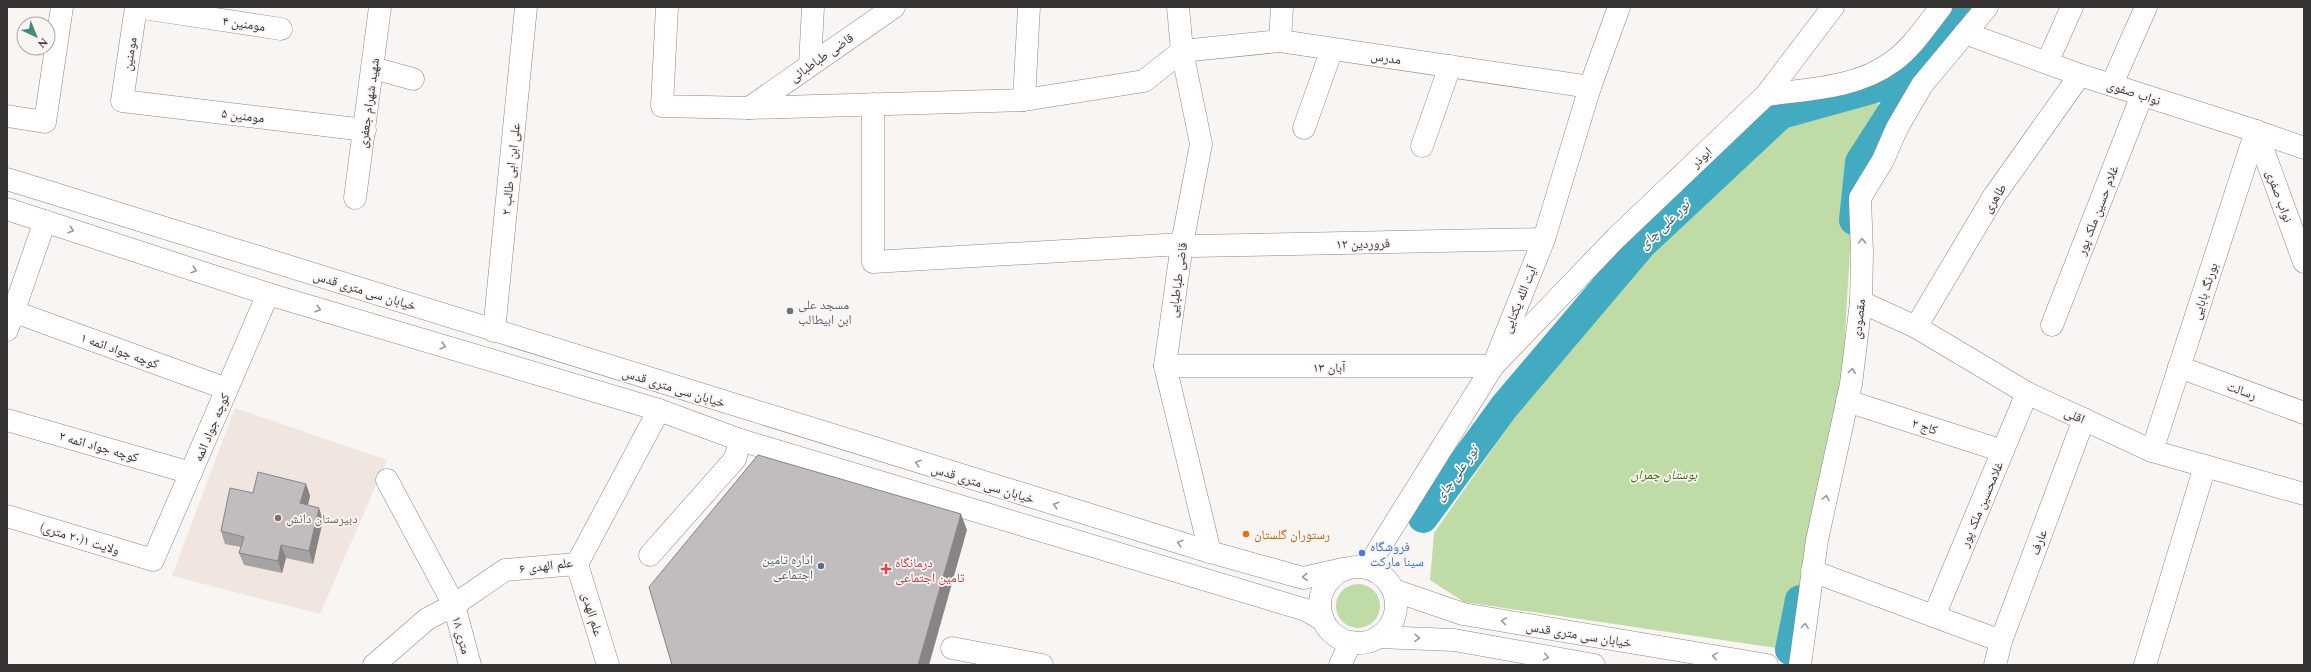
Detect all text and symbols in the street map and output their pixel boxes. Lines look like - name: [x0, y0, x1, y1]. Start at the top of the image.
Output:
- street label: مومنین ۴: [221, 11, 267, 37]
- north arrow: [16, 16, 56, 56]
- street label: قاضی طباطبائی: [785, 28, 858, 88]
- text: N: [33, 34, 52, 52]
- street label: مومنین: [117, 36, 143, 73]
- street label: مدرس: [1369, 46, 1402, 70]
- street label: شهید شهرام جعفری: [353, 57, 385, 150]
- street label: نواب صفوی: [2104, 75, 2163, 111]
- street label: ۵ مومنین: [220, 103, 266, 129]
- street label: علی ابن ابی طالب ۲: [496, 122, 526, 216]
- street label: ابوذر: [1686, 143, 1717, 174]
- street label: غلام حسین ملک پور: [2071, 162, 2124, 259]
- street label: نواب صفری: [2260, 167, 2298, 225]
- street label: طاهری: [1978, 180, 2012, 217]
- water label: نور علی چای: [1634, 193, 1696, 254]
- one-way arrow: [67, 225, 74, 233]
- street label: ۱۲ فروردین: [1336, 234, 1390, 254]
- one-way arrow: [1858, 238, 1866, 244]
- street label: قاضی طباطبایی: [1163, 241, 1193, 319]
- street label: بورنگ بابایی: [2186, 260, 2224, 322]
- street label: آیت الله یکتایی: [1497, 262, 1543, 336]
- one-way arrow: [191, 265, 198, 274]
- street label: خیابان سی متری قدس: [311, 266, 419, 316]
- place label: مسجد علی ابن ابیطالب: [798, 295, 852, 330]
- street label: مقصودی: [1847, 298, 1871, 340]
- one-way arrow: [315, 304, 322, 313]
- marker: مسجد علی ابن ابیطالب: [785, 306, 795, 316]
- street label: کوچه جواد ائمه ۱: [78, 328, 162, 375]
- one-way arrow: [439, 341, 446, 350]
- street label: ۱۳ آبان: [1313, 358, 1346, 378]
- street label: خیابان سی متری قدس: [620, 363, 728, 413]
- one-way arrow: [1847, 368, 1856, 374]
- street label: رسالت: [2224, 376, 2259, 406]
- street label: کوچه جواد ائمه: [188, 389, 236, 465]
- street label: اقلی: [2061, 402, 2088, 429]
- street label: کاج ۲: [1909, 413, 1941, 441]
- street label: کوچه جواد ائمه ۲: [57, 426, 141, 468]
- water label: نور علی چای: [1429, 440, 1485, 505]
- street label: غلامحسین ملک پور: [1954, 458, 2009, 551]
- one-way arrow: [915, 459, 922, 468]
- street label: خیابان سی متری قدس: [929, 459, 1037, 509]
- park label: بوستان چمران: [1631, 465, 1698, 485]
- one-way arrow: [1821, 495, 1829, 501]
- one-way arrow: [1052, 501, 1059, 510]
- place label: دبیرستان دانش: [286, 509, 358, 529]
- marker: دبیرستان دانش: [273, 513, 283, 523]
- street label: ولایت ۱(۲۰ متری): [37, 517, 122, 561]
- place label: رستوران گلستان: [1254, 525, 1330, 545]
- street label: عارف: [2025, 526, 2053, 558]
- marker: رستوران گلستان: [1241, 529, 1251, 539]
- place label: فروشگاه سینا مارکت: [1370, 537, 1424, 572]
- one-way arrow: [1177, 539, 1184, 548]
- marker: فروشگاه سینا مارکت: [1357, 548, 1367, 558]
- place label: اداره تامین اجتماعی: [762, 550, 813, 585]
- street label: علم الهدی ۶: [518, 553, 575, 579]
- place label: درمانگاه تامین اجتماعی: [895, 553, 965, 588]
- marker: اداره تامین اجتماعی: [816, 561, 826, 571]
- marker: درمانگاه تامین اجتماعی: [880, 563, 892, 575]
- one-way arrow: [1302, 572, 1308, 581]
- street label: علم الهدی: [576, 590, 608, 639]
- street label: ۱۸ متری: [446, 614, 476, 657]
- one-way arrow: [1501, 617, 1507, 626]
- street label: خیابان سی متری قدس: [1525, 617, 1633, 653]
- one-way arrow: [1800, 623, 1809, 629]
- one-way arrow: [1414, 634, 1420, 643]
- one-way arrow: [1543, 652, 1549, 661]
- one-way arrow: [1712, 652, 1718, 661]

